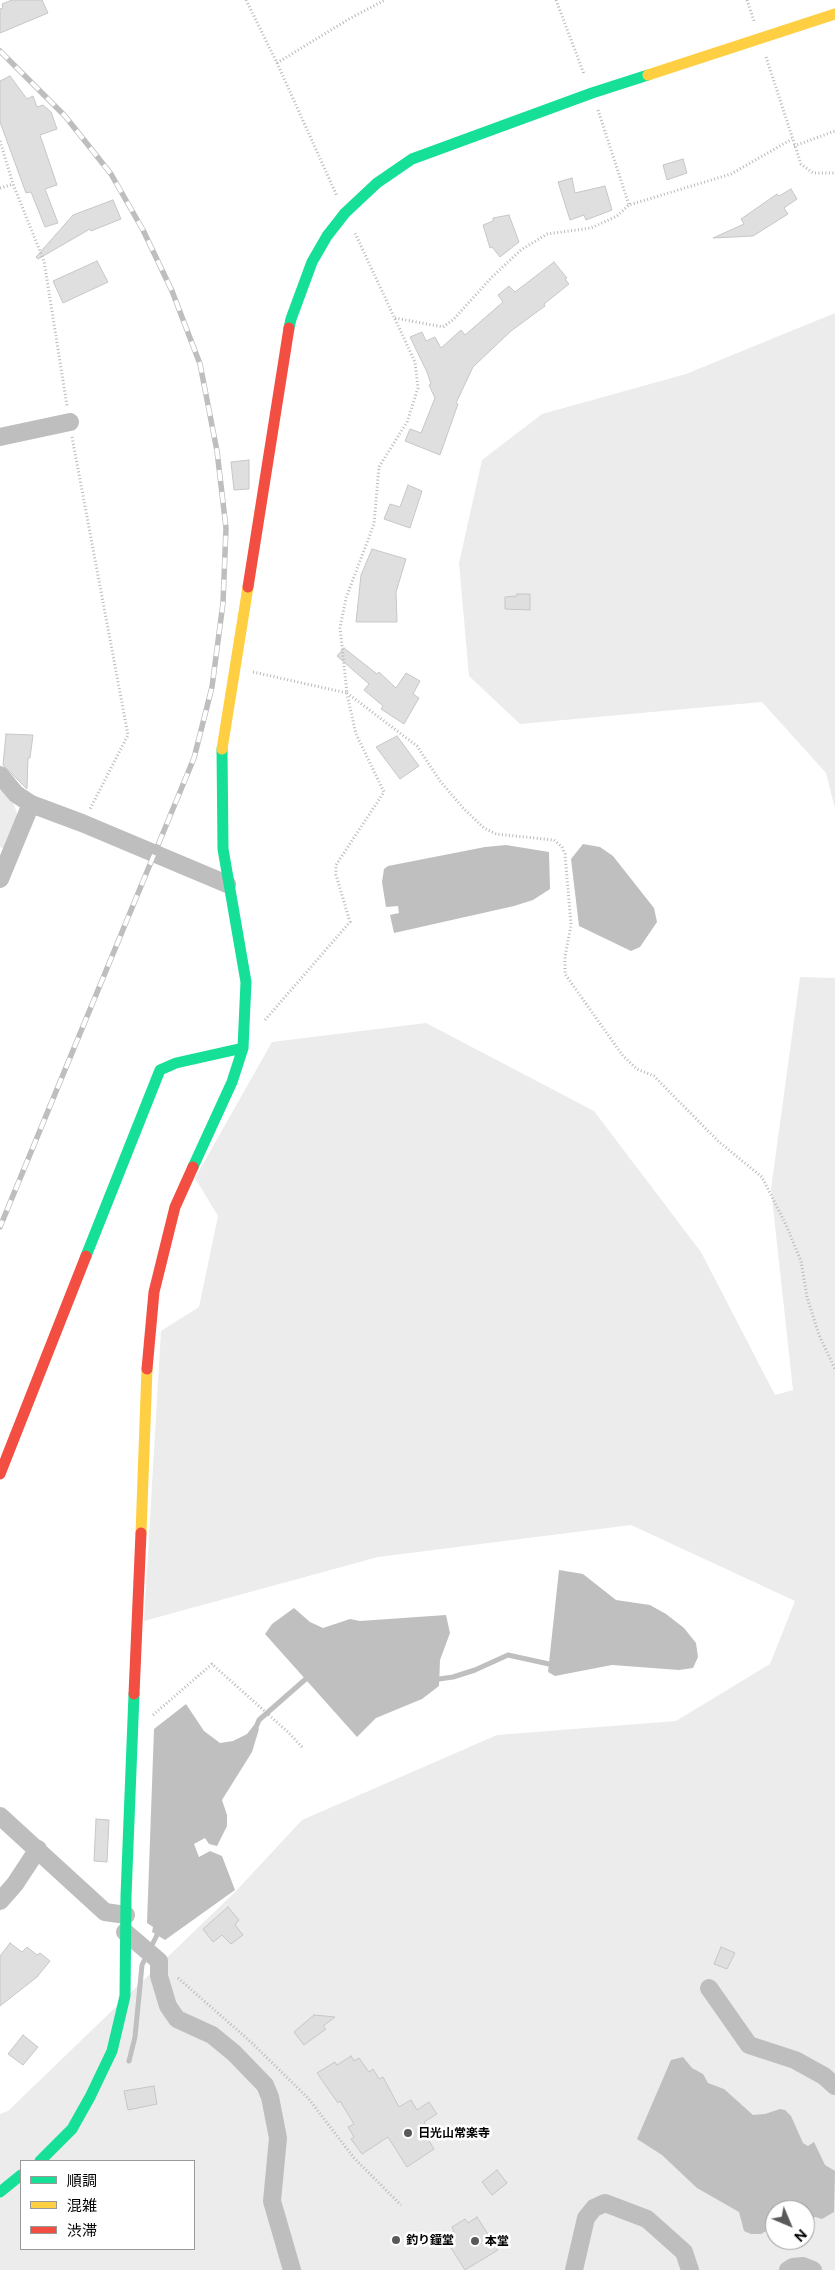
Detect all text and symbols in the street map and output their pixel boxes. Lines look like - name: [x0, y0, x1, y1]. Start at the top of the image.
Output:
- place label: 日光山常楽寺: [418, 2126, 490, 2140]
- marker: 日光山常楽寺: [402, 2127, 414, 2139]
- legend: [20, 2160, 195, 2250]
- text: 順調: [67, 2172, 97, 2190]
- text: 混雑: [67, 2197, 97, 2215]
- north arrow: [765, 2200, 815, 2250]
- text: 渋滞: [67, 2222, 97, 2240]
- text: N: [790, 2225, 810, 2245]
- place label: 釣り鐘堂: [406, 2233, 454, 2247]
- marker: 釣り鐘堂: [390, 2234, 402, 2246]
- place label: 本堂: [485, 2234, 509, 2248]
- marker: 本堂: [469, 2235, 481, 2247]

